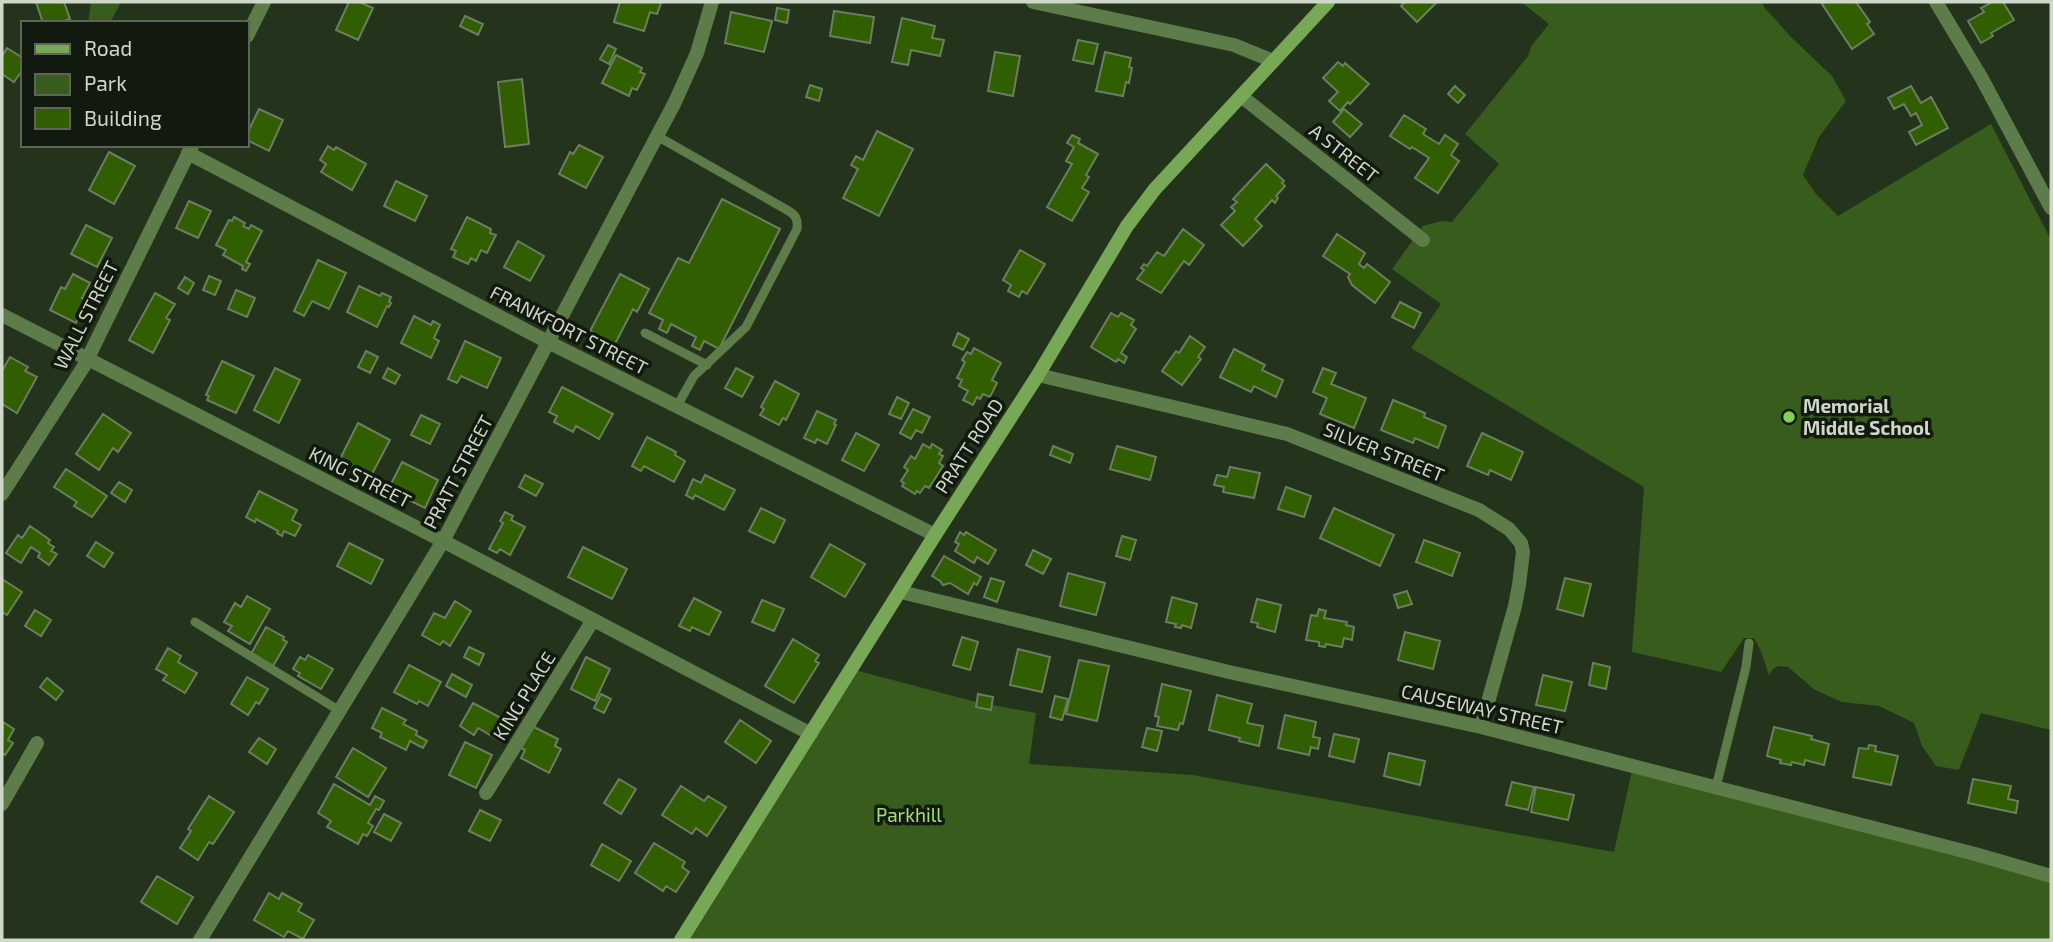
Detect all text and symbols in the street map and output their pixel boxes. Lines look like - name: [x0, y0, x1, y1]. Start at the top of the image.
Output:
- legend: [21, 21, 248, 147]
- text: Road: [84, 35, 132, 60]
- text: Park: [84, 70, 127, 95]
- text: Building: [84, 105, 162, 130]
- street label: A STREET: [1305, 118, 1383, 187]
- street label: WALL STREET: [48, 257, 123, 373]
- street label: FRANKFORT STREET: [487, 280, 652, 379]
- street label: PRATT ROAD: [929, 394, 1008, 497]
- place label: Memorial Middle School: [1803, 394, 1931, 439]
- marker: Memorial Middle School: [1781, 409, 1797, 425]
- street label: PRATT STREET: [418, 411, 497, 532]
- street label: SILVER STREET: [1321, 417, 1448, 486]
- street label: KING STREET: [305, 441, 415, 512]
- street label: KING PLACE: [487, 647, 560, 744]
- street label: CAUSEWAY STREET: [1399, 679, 1565, 738]
- park label: Parkhill: [876, 803, 942, 826]

